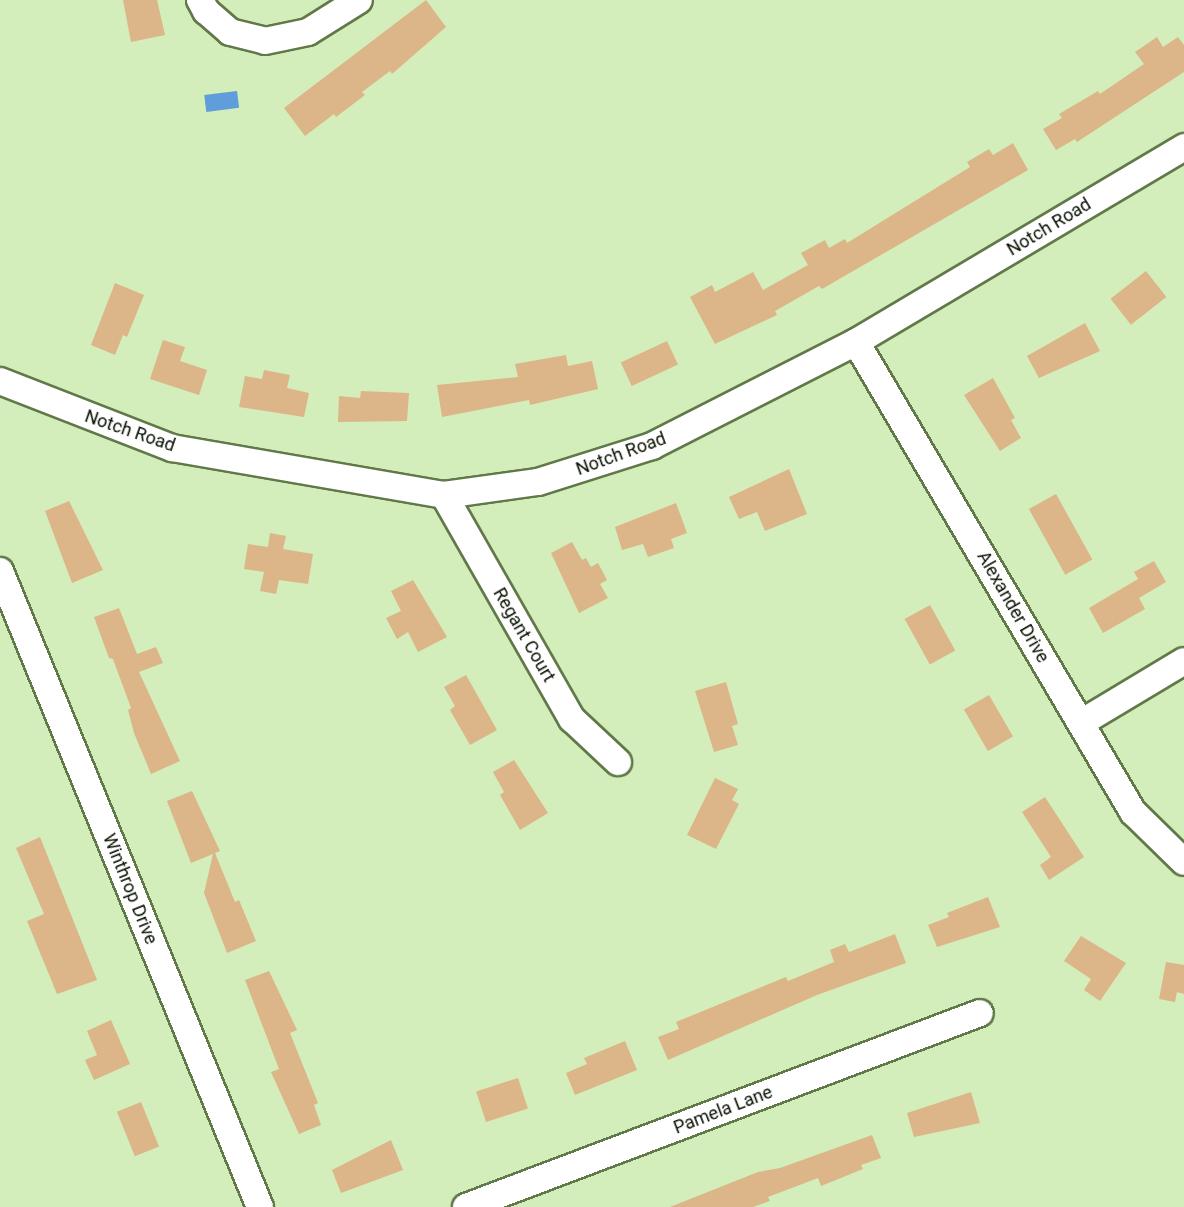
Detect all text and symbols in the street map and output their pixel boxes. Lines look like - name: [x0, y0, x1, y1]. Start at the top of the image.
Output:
- street label: Notch Road: [1003, 194, 1095, 260]
- street label: Notch Road: [82, 405, 178, 457]
- street label: Notch Road: [573, 428, 669, 480]
- street label: Alexander Drive: [972, 547, 1054, 667]
- street label: Regant Court: [488, 584, 560, 686]
- street label: Winthrop Drive: [98, 831, 162, 947]
- street label: Pamela Lane: [671, 1081, 775, 1139]

